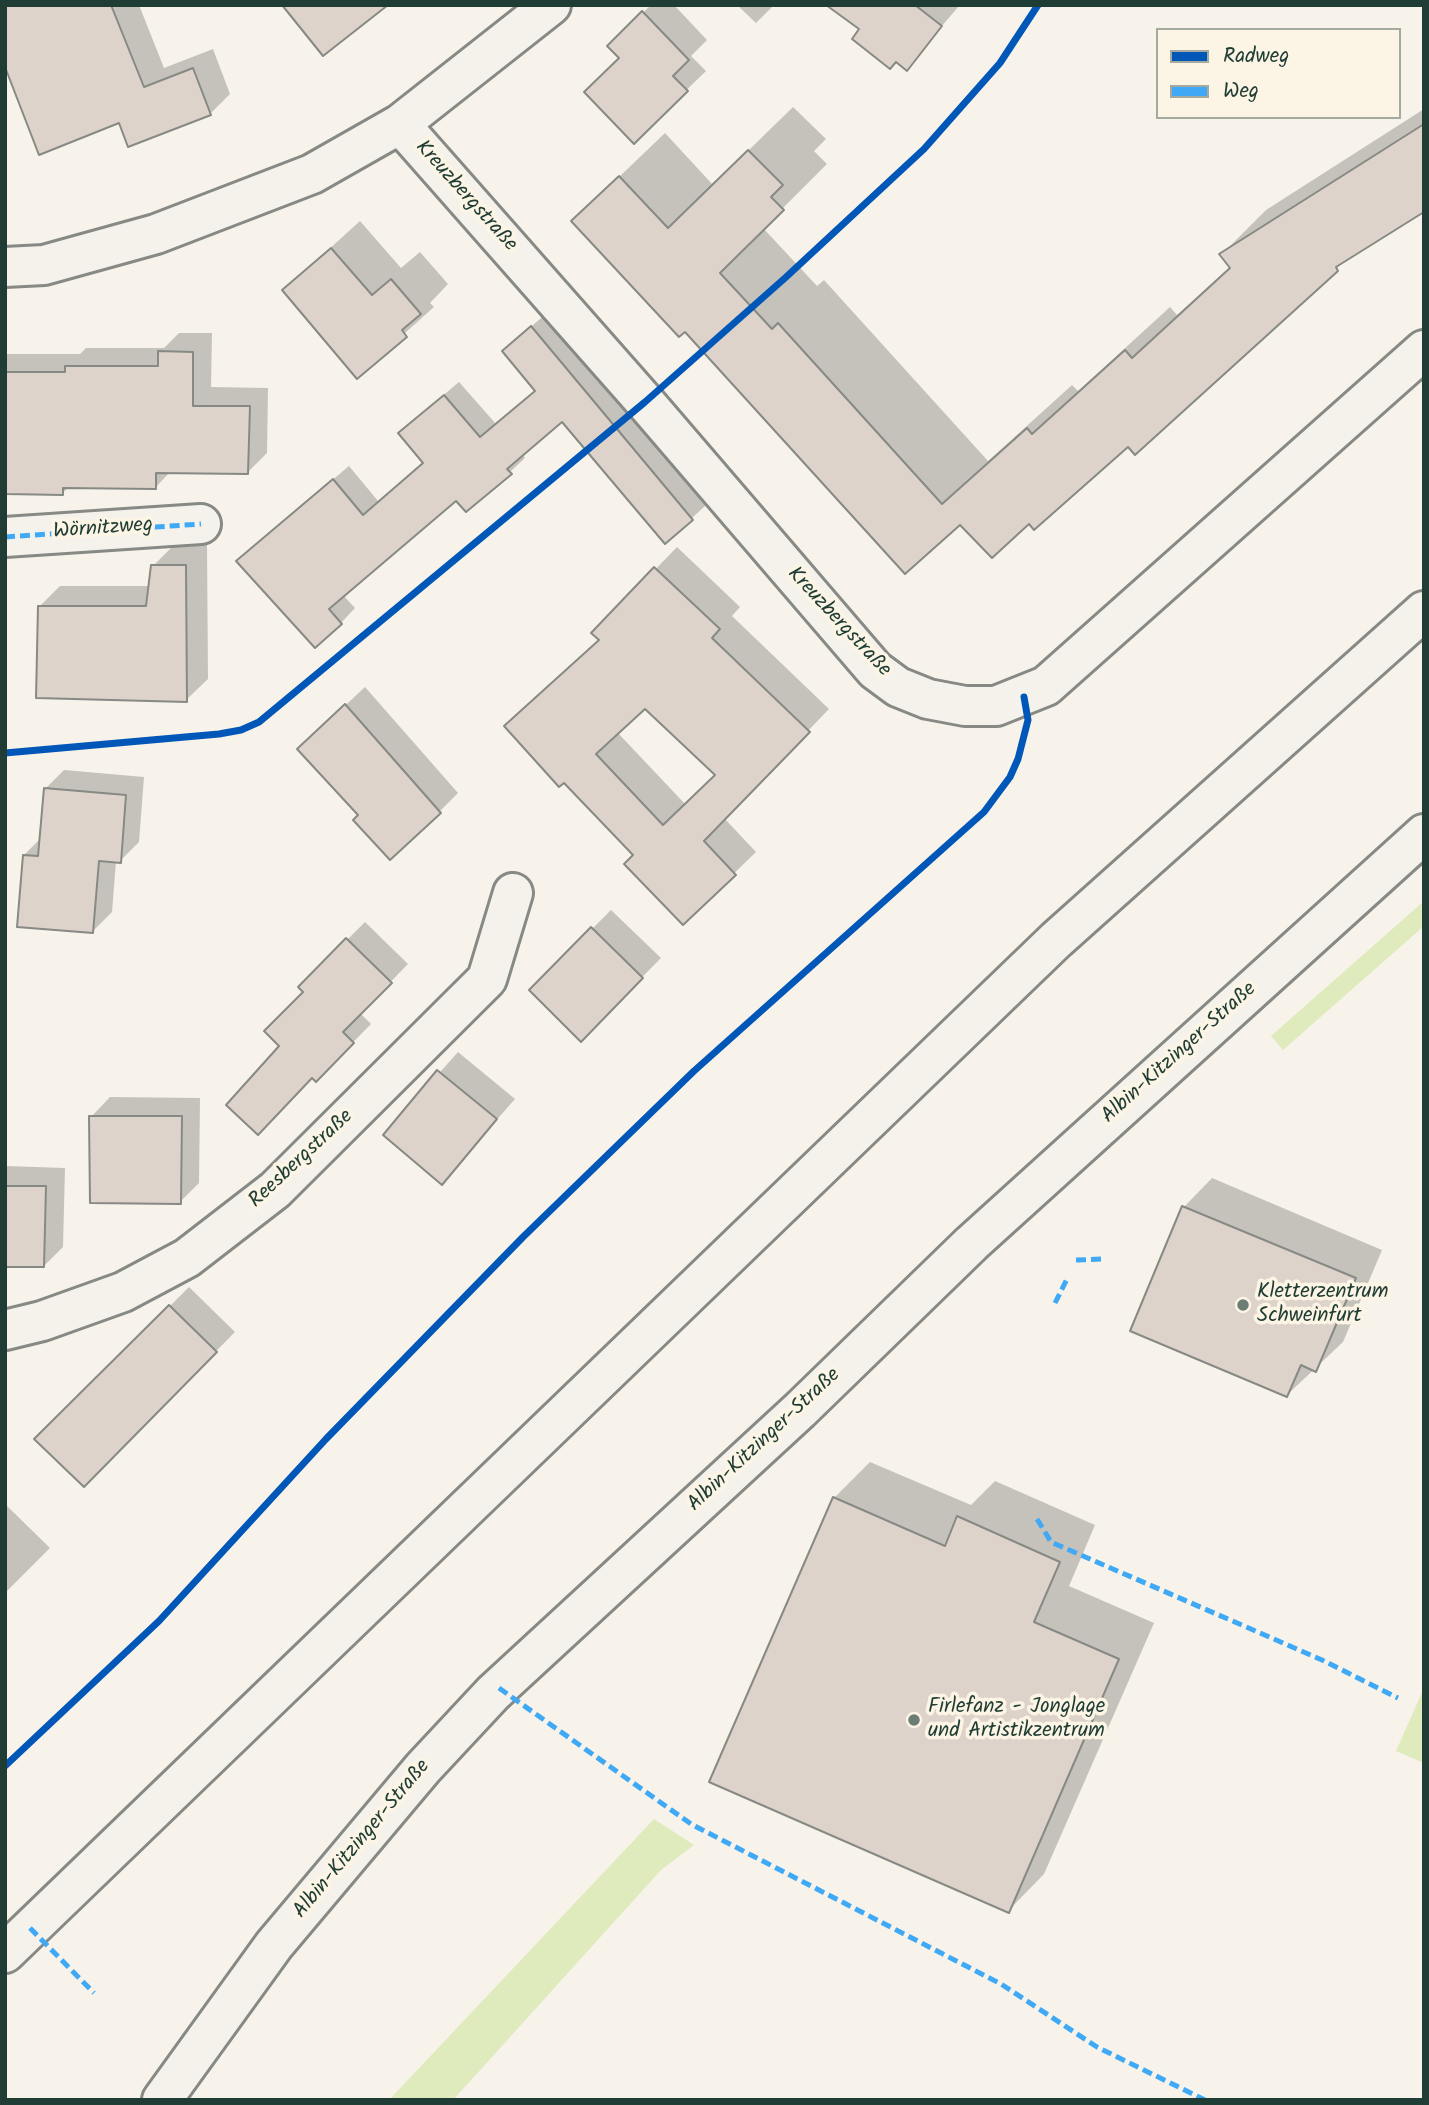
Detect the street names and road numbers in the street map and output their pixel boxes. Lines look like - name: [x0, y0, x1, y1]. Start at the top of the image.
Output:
- street label: Kreuzbergstraße: [408, 136, 522, 258]
- street label: Wörnitzweg: [52, 514, 154, 546]
- street label: Kreuzbergstraße: [781, 563, 895, 683]
- street label: Albin-Kitzinger-Straße: [1097, 978, 1263, 1130]
- street label: Reesbergstraße: [245, 1105, 359, 1215]
- street label: Albin-Kitzinger-Straße: [683, 1364, 847, 1518]
- street label: Albin-Kitzinger-Straße: [289, 1755, 437, 1925]

